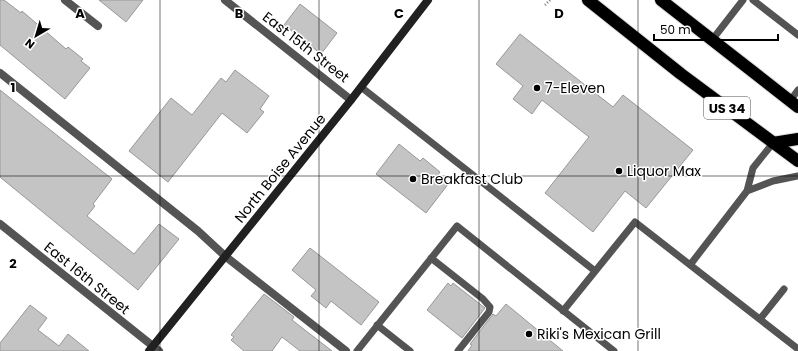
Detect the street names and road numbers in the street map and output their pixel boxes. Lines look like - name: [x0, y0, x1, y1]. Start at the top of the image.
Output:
- street label: East 15th Street: [259, 7, 353, 87]
- road number: US 34: [704, 97, 750, 119]
- street label: North Boise Avenue: [230, 109, 330, 227]
- street label: East 16th Street: [40, 237, 134, 319]

